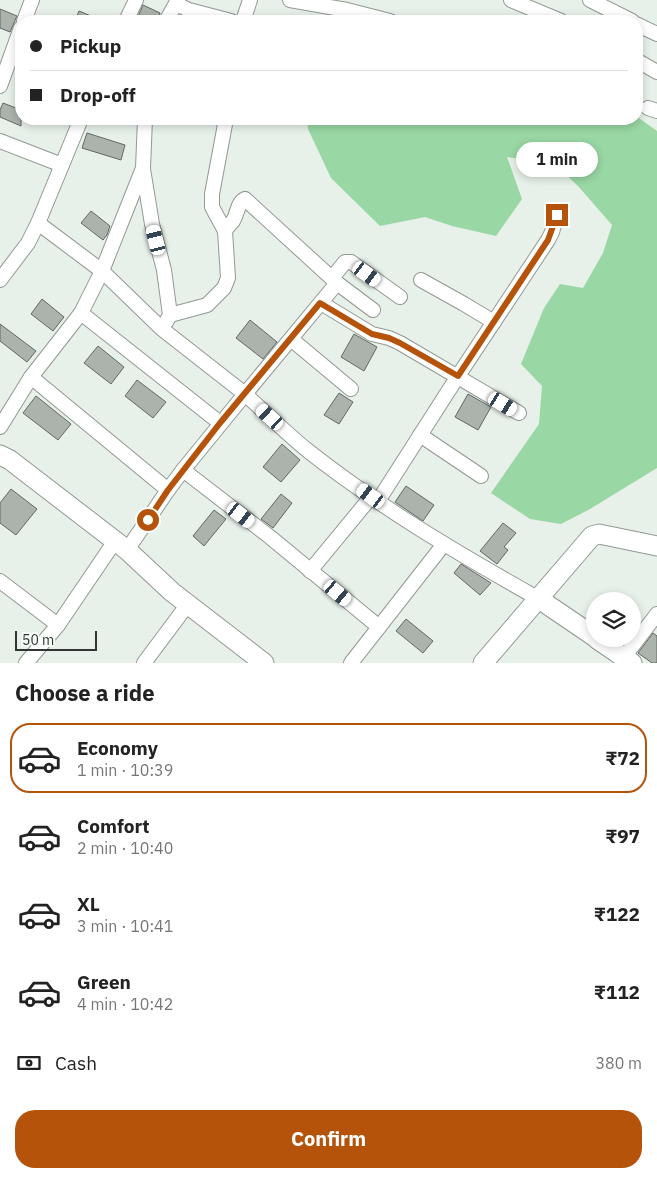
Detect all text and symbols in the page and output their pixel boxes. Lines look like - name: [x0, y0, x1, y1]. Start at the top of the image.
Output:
- text: Pickup: [60, 34, 121, 58]
- text: Drop-off: [60, 83, 136, 107]
- callout: 1 min: [516, 142, 598, 178]
- text: 1 min: [536, 149, 578, 169]
- route end: [546, 204, 568, 226]
- car: [145, 224, 166, 256]
- car: [350, 259, 383, 289]
- car: [486, 390, 519, 418]
- car: [253, 401, 286, 433]
- car: [354, 481, 387, 511]
- car: [224, 500, 257, 530]
- route start: [137, 509, 159, 531]
- car: [321, 578, 354, 608]
- map controls: [586, 592, 641, 647]
- button: layers: [586, 592, 641, 647]
- scale bar: [15, 628, 98, 651]
- text: 50 m: [22, 631, 54, 649]
- text: Choose a ride: [15, 678, 155, 707]
- icon: car: [17, 736, 62, 781]
- text: Economy: [77, 736, 158, 760]
- text: ₹72: [605, 746, 640, 770]
- text: 1 min · 10:39: [77, 760, 173, 780]
- icon: car: [17, 814, 62, 859]
- text: Comfort: [77, 814, 150, 838]
- text: ₹97: [605, 824, 640, 848]
- text: 2 min · 10:40: [77, 838, 173, 858]
- icon: car: [17, 892, 62, 937]
- text: XL: [77, 892, 100, 916]
- text: ₹122: [594, 902, 640, 926]
- text: 3 min · 10:41: [77, 916, 173, 936]
- icon: car: [17, 970, 62, 1015]
- text: Green: [77, 970, 131, 994]
- text: ₹112: [594, 980, 640, 1004]
- text: 4 min · 10:42: [77, 994, 173, 1014]
- icon: cash: [15, 1049, 43, 1077]
- text: Cash: [55, 1051, 97, 1075]
- text: 380 m: [595, 1053, 642, 1073]
- button: Confirm: [15, 1110, 642, 1168]

